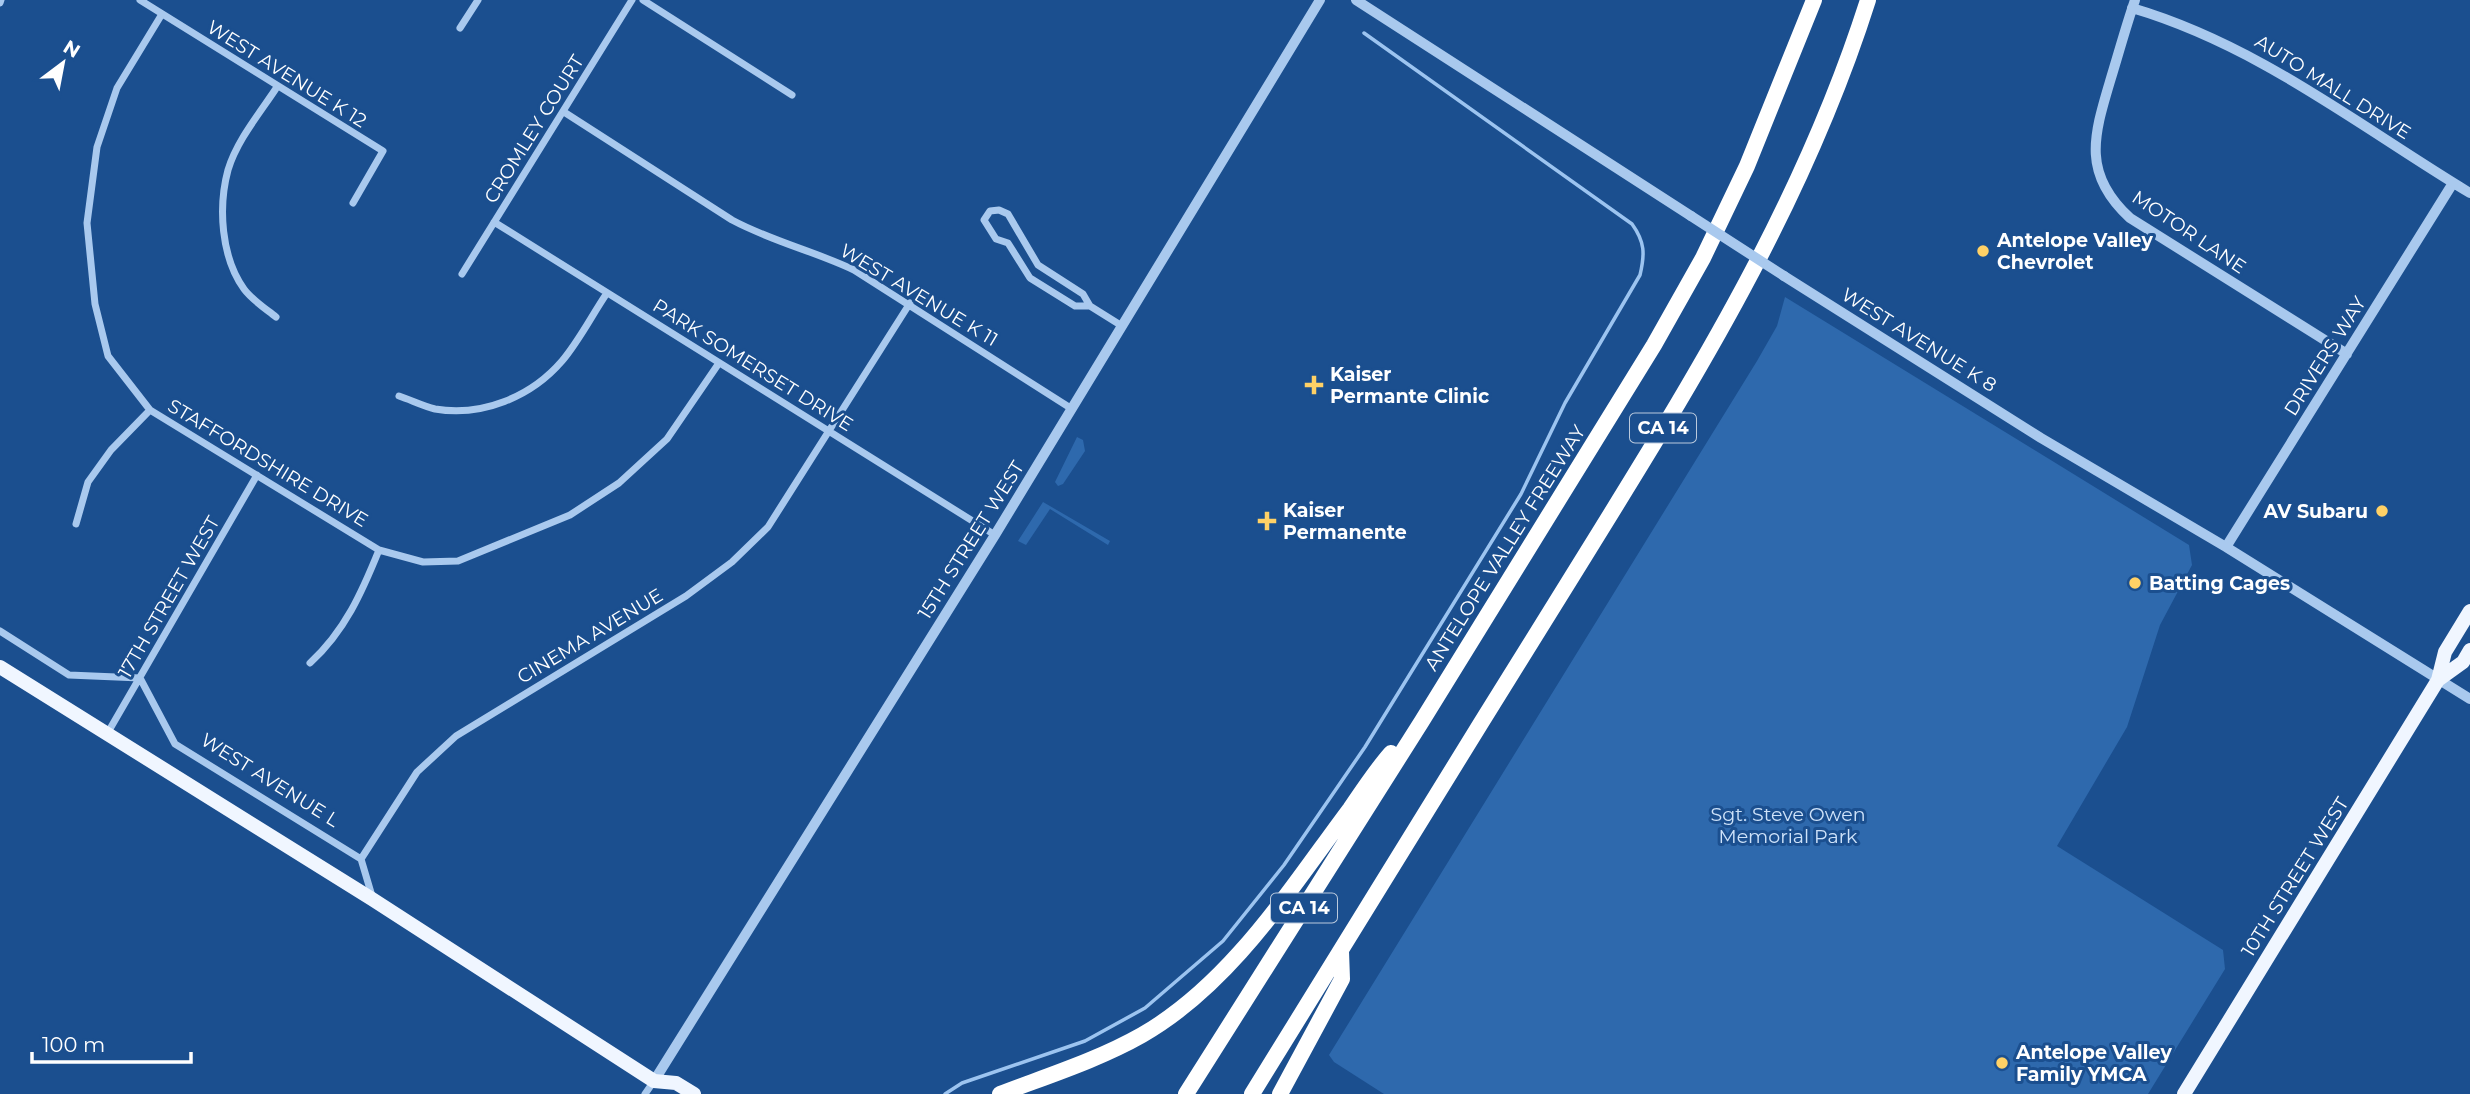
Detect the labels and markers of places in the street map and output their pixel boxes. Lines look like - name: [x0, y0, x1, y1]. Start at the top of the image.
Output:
- place label: Antelope Valley Chevrolet: [1996, 229, 2154, 274]
- marker: Antelope Valley Chevrolet: [1975, 243, 1991, 259]
- place label: Kaiser Permante Clinic: [1330, 363, 1489, 408]
- marker: Kaiser Permante Clinic: [1304, 375, 1324, 395]
- place label: Kaiser Permanente: [1283, 499, 1407, 544]
- place label: AV Subaru: [2263, 500, 2368, 523]
- marker: AV Subaru: [2374, 503, 2390, 519]
- marker: Kaiser Permanente: [1257, 511, 1277, 531]
- place label: Batting Cages: [2149, 572, 2290, 595]
- marker: Batting Cages: [2127, 575, 2143, 591]
- place label: Antelope Valley Family YMCA: [2015, 1041, 2173, 1086]
- marker: Antelope Valley Family YMCA: [1994, 1055, 2010, 1071]

